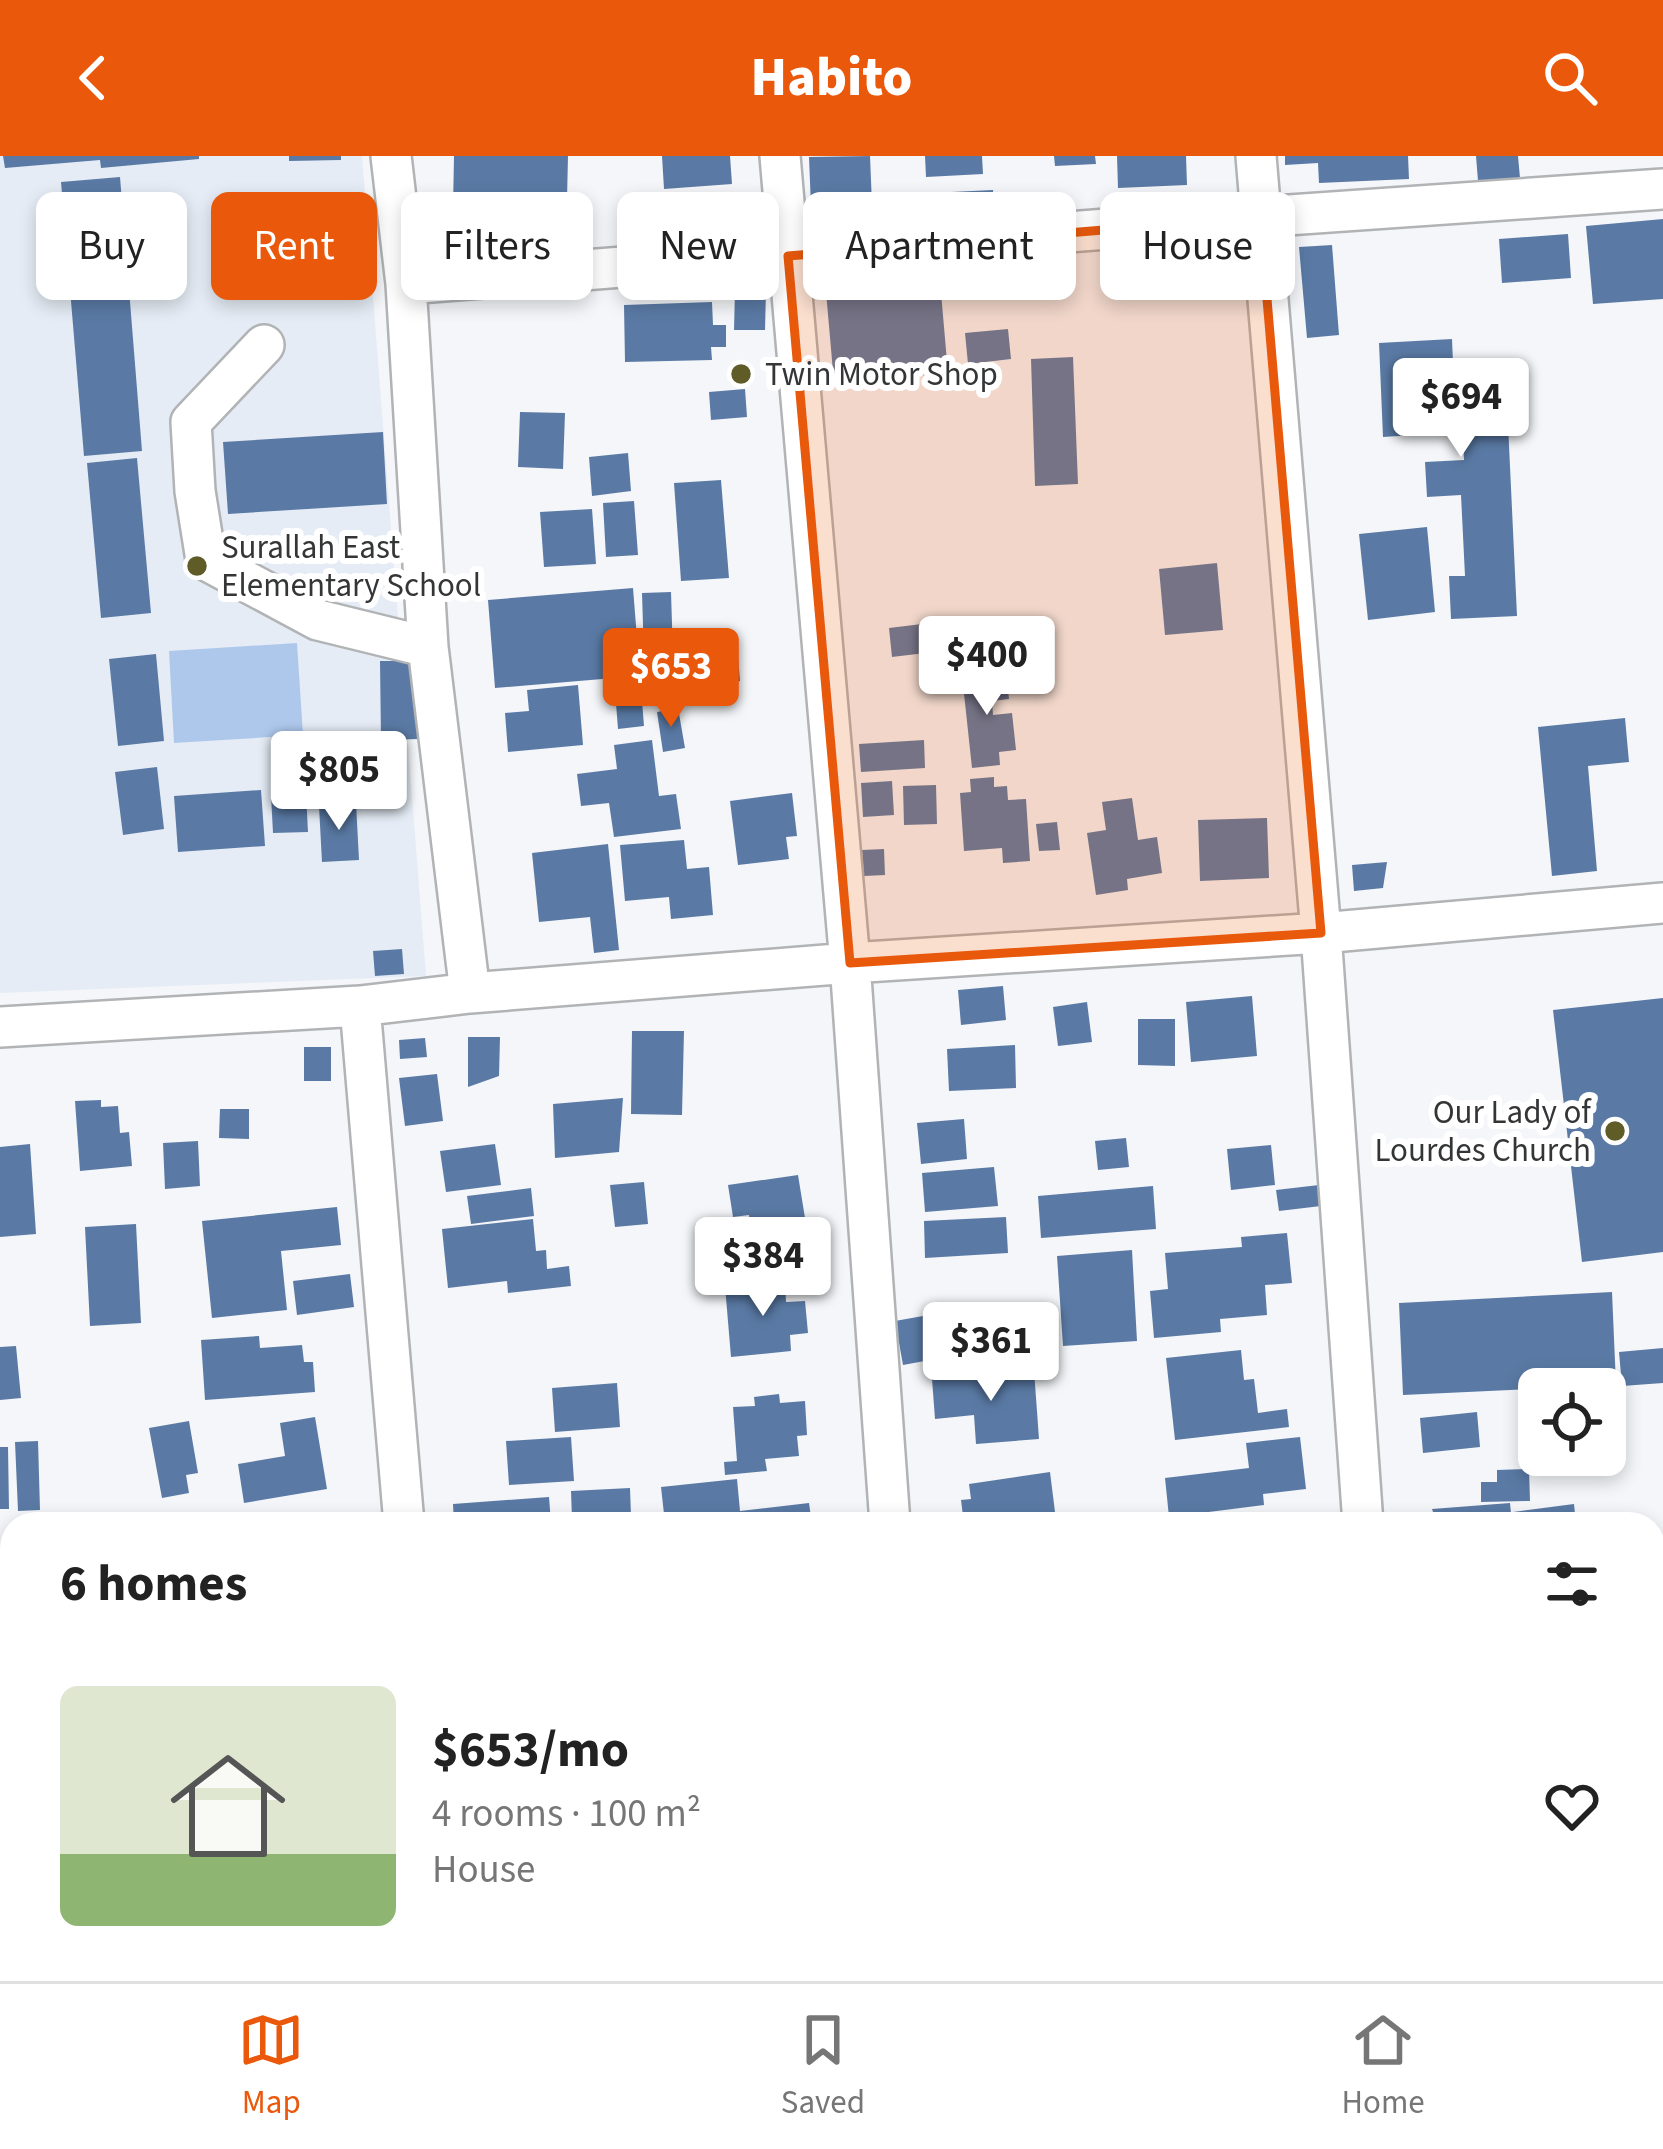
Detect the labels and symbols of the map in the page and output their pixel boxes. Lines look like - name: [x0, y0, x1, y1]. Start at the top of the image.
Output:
- place label: Twin Motor Shop: [765, 351, 998, 398]
- pin: $694: [1390, 358, 1532, 460]
- marker: Twin Motor Shop: [728, 361, 754, 387]
- place label: Surallah East Elementary School: [221, 524, 481, 609]
- marker: Surallah East Elementary School: [184, 553, 210, 579]
- pin: $400: [916, 616, 1058, 718]
- pin: $653: [600, 628, 742, 730]
- pin: $805: [268, 731, 410, 833]
- place label: Our Lady of Lourdes Church: [1374, 1089, 1592, 1174]
- marker: Our Lady of Lourdes Church: [1602, 1118, 1628, 1144]
- pin: $384: [692, 1217, 834, 1319]
- pin: $361: [920, 1302, 1062, 1404]

